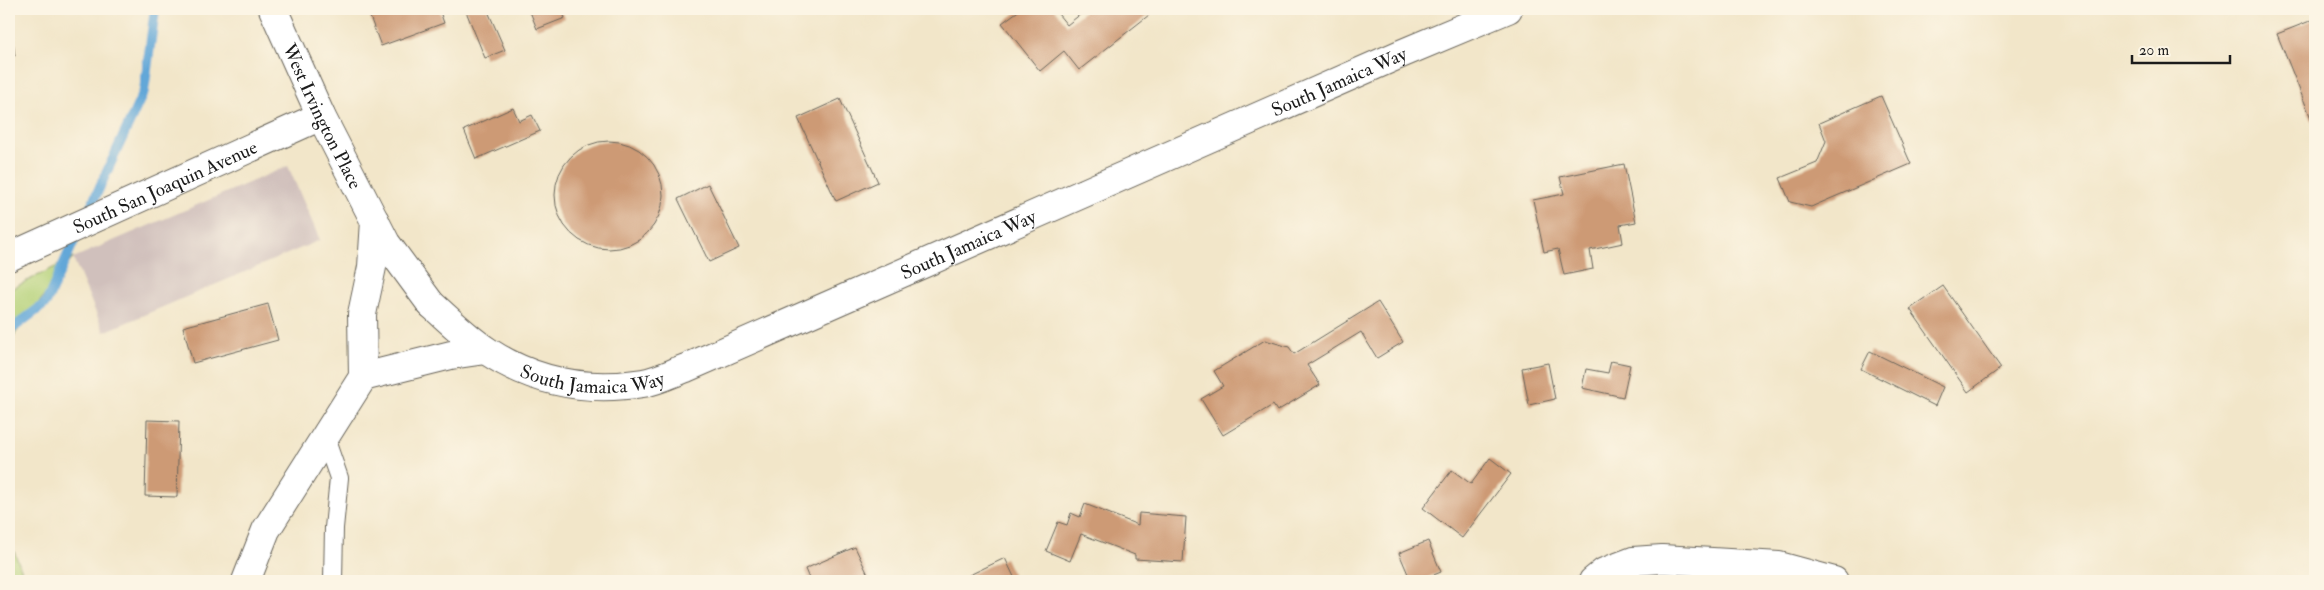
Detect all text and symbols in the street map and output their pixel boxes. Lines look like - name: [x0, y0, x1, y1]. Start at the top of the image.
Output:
- scale bar: [2132, 32, 2229, 64]
- street label: West Irvington Place: [277, 39, 367, 193]
- text: 20 m: [2139, 41, 2169, 60]
- street label: South Jamaica Way: [1268, 42, 1411, 122]
- street label: South San Joaquin Avenue: [69, 135, 261, 240]
- street label: South Jamaica Way: [897, 204, 1040, 285]
- street label: South Jamaica Way: [517, 359, 669, 399]

